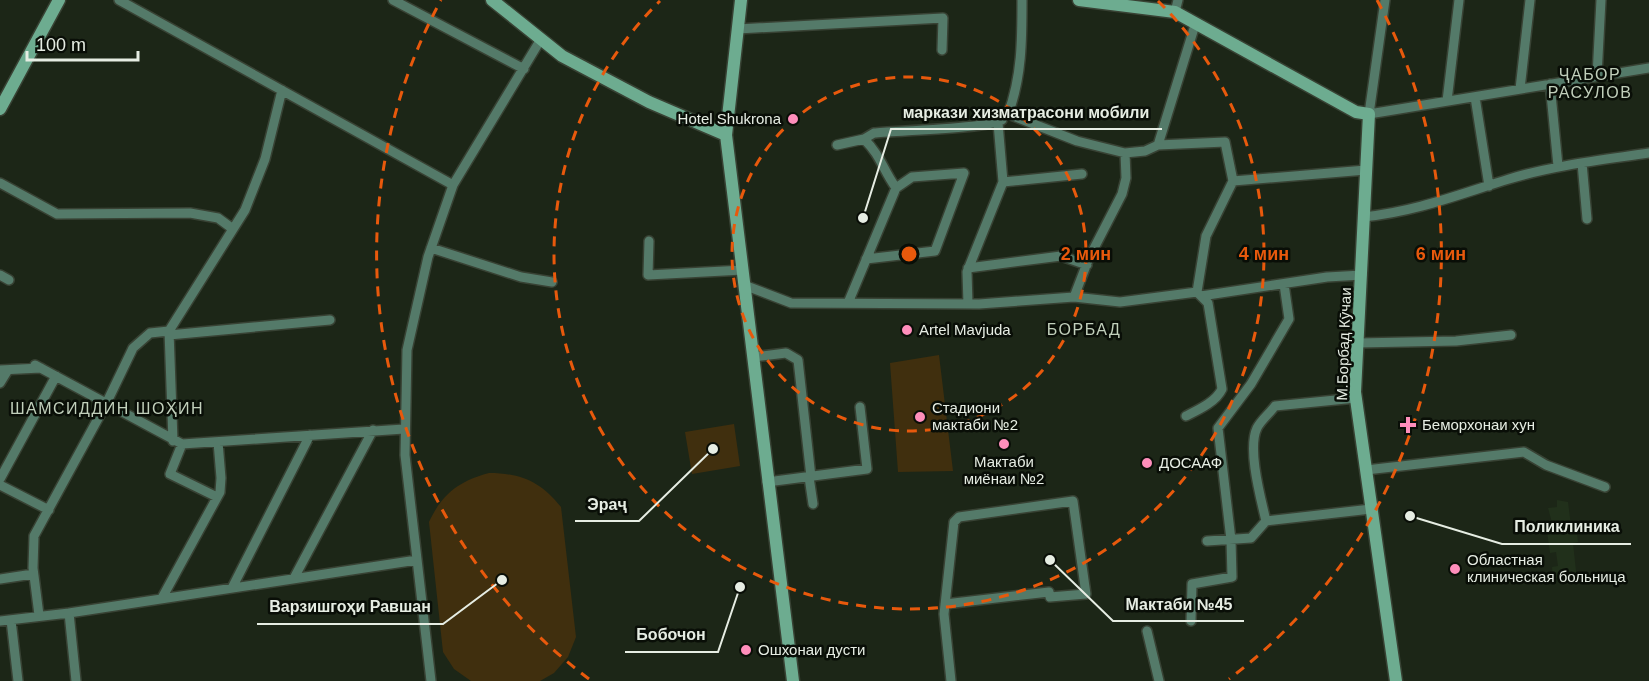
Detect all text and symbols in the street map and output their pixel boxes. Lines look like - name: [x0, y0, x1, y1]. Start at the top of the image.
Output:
- scale bar: [27, 24, 138, 62]
- text: 100 m: [36, 35, 86, 55]
- district label: ҶАБОР РАСУЛОВ: [1548, 66, 1632, 101]
- callout: маркази хизматрасони мобили: [891, 95, 1162, 129]
- text: маркази хизматрасони мобили: [903, 104, 1149, 121]
- place label: Hotel Shukrona: [678, 110, 782, 127]
- marker: Hotel Shukrona: [786, 112, 800, 126]
- centre of rings: [899, 244, 919, 264]
- text: 2 мин: [1061, 244, 1111, 264]
- text: 4 мин: [1239, 244, 1289, 264]
- text: 6 мин: [1416, 244, 1466, 264]
- street label: М.Борбад Кӯчаи: [1333, 287, 1354, 401]
- place label: Artel Mavjuda: [919, 321, 1011, 338]
- district label: БОРБАД: [1047, 321, 1121, 338]
- marker: Artel Mavjuda: [900, 323, 914, 337]
- place label: Стадиони мактаби №2: [932, 399, 1018, 433]
- district label: ШАМСИДДИН ШОҲИН: [10, 400, 204, 417]
- marker: Стадиони мактаби №2: [913, 410, 927, 424]
- marker: Беморхонаи хун: [1399, 416, 1417, 434]
- place label: Беморхонаи хун: [1422, 416, 1535, 433]
- marker: Мактаби миёнаи №2: [997, 437, 1011, 451]
- place label: Мактаби миёнаи №2: [964, 453, 1044, 487]
- place label: ДОСААФ: [1159, 454, 1222, 471]
- marker: ДОСААФ: [1140, 456, 1154, 470]
- callout: Эраҷ: [575, 487, 639, 521]
- text: Эраҷ: [587, 496, 627, 513]
- callout: Поликлиника: [1502, 510, 1631, 544]
- text: Поликлиника: [1514, 518, 1620, 535]
- place label: Областная клиническая больница: [1467, 551, 1626, 585]
- marker: Областная клиническая больница: [1448, 562, 1462, 576]
- callout: Мактаби №45: [1113, 587, 1244, 621]
- callout: Варзишгоҳи Равшан: [257, 590, 443, 624]
- text: Мактаби №45: [1126, 596, 1233, 613]
- text: Варзишгоҳи Равшан: [269, 598, 431, 615]
- callout: Бобочон: [625, 618, 718, 652]
- text: Бобочон: [636, 626, 706, 643]
- place label: Ошхонаи дусти: [758, 641, 865, 658]
- marker: Ошхонаи дусти: [739, 643, 753, 657]

